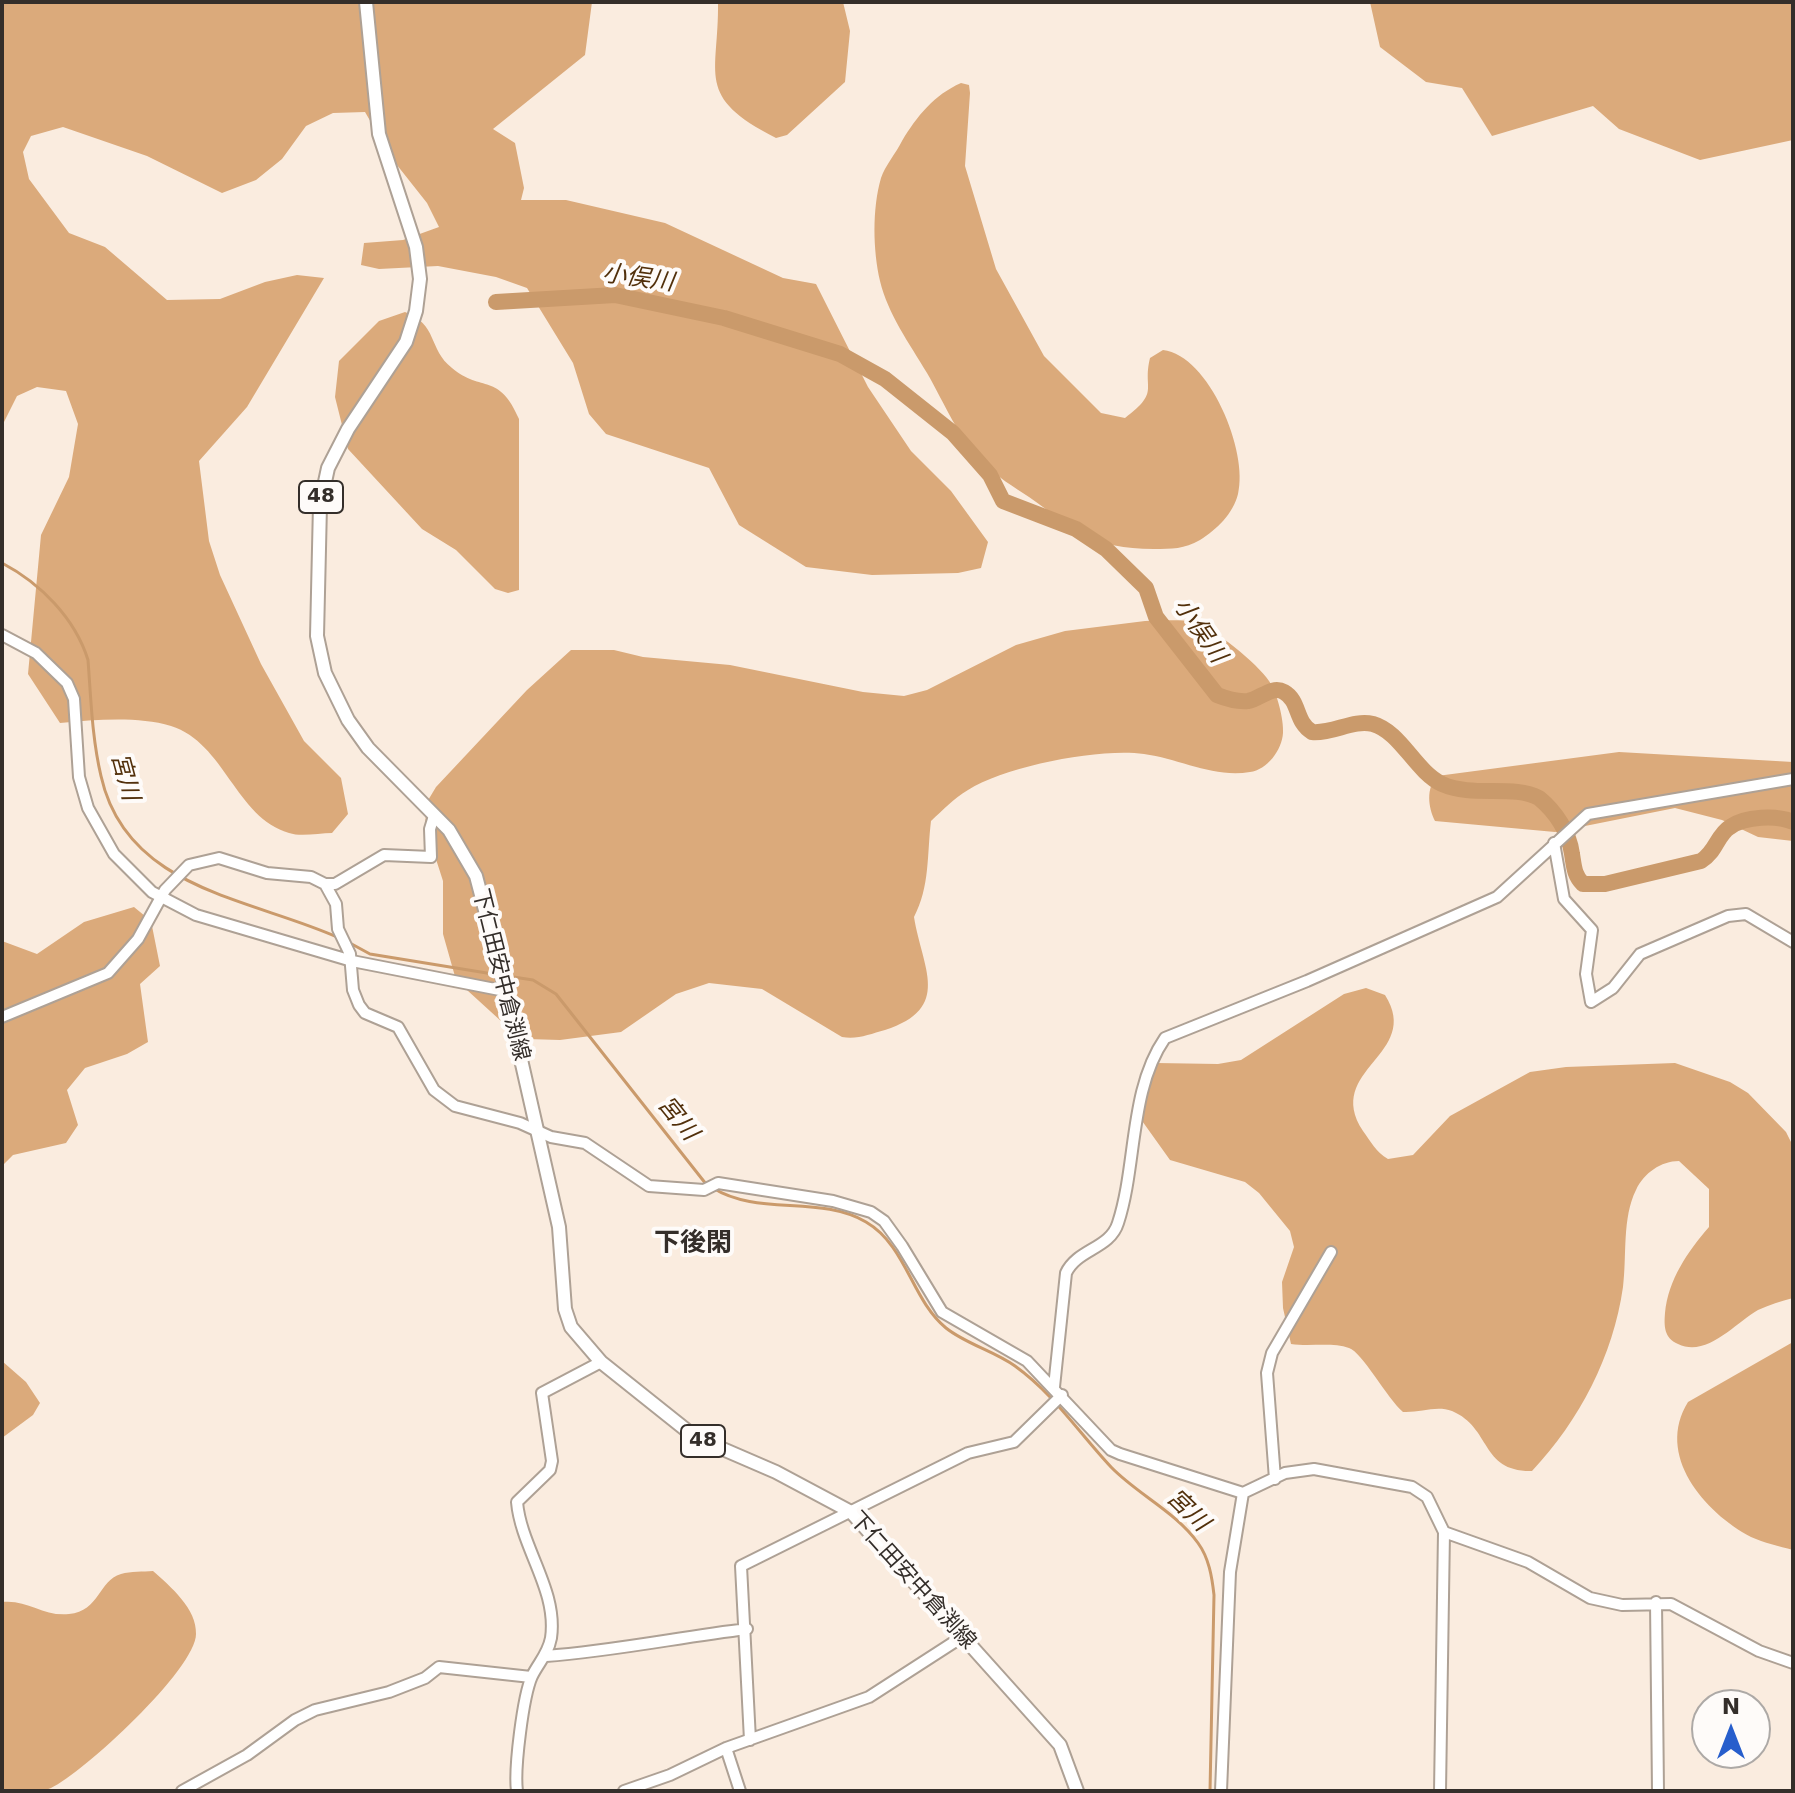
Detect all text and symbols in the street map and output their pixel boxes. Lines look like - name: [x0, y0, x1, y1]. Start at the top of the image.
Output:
- water label: 小俣川: [600, 260, 676, 298]
- road number: 48: [299, 481, 343, 513]
- water label: 小俣川: [1167, 593, 1231, 669]
- water label: 宮川: [104, 750, 144, 804]
- street label: 下仁田安中倉渕線: [466, 886, 534, 1064]
- water label: 宮川: [651, 1091, 703, 1147]
- district label: 下後閑: [654, 1228, 732, 1260]
- road number: 48: [681, 1425, 725, 1457]
- water label: 宮川: [1160, 1484, 1214, 1538]
- street label: 下仁田安中倉渕線: [843, 1507, 981, 1655]
- north arrow: [1691, 1689, 1771, 1769]
- text: N: [1722, 1694, 1740, 1719]

